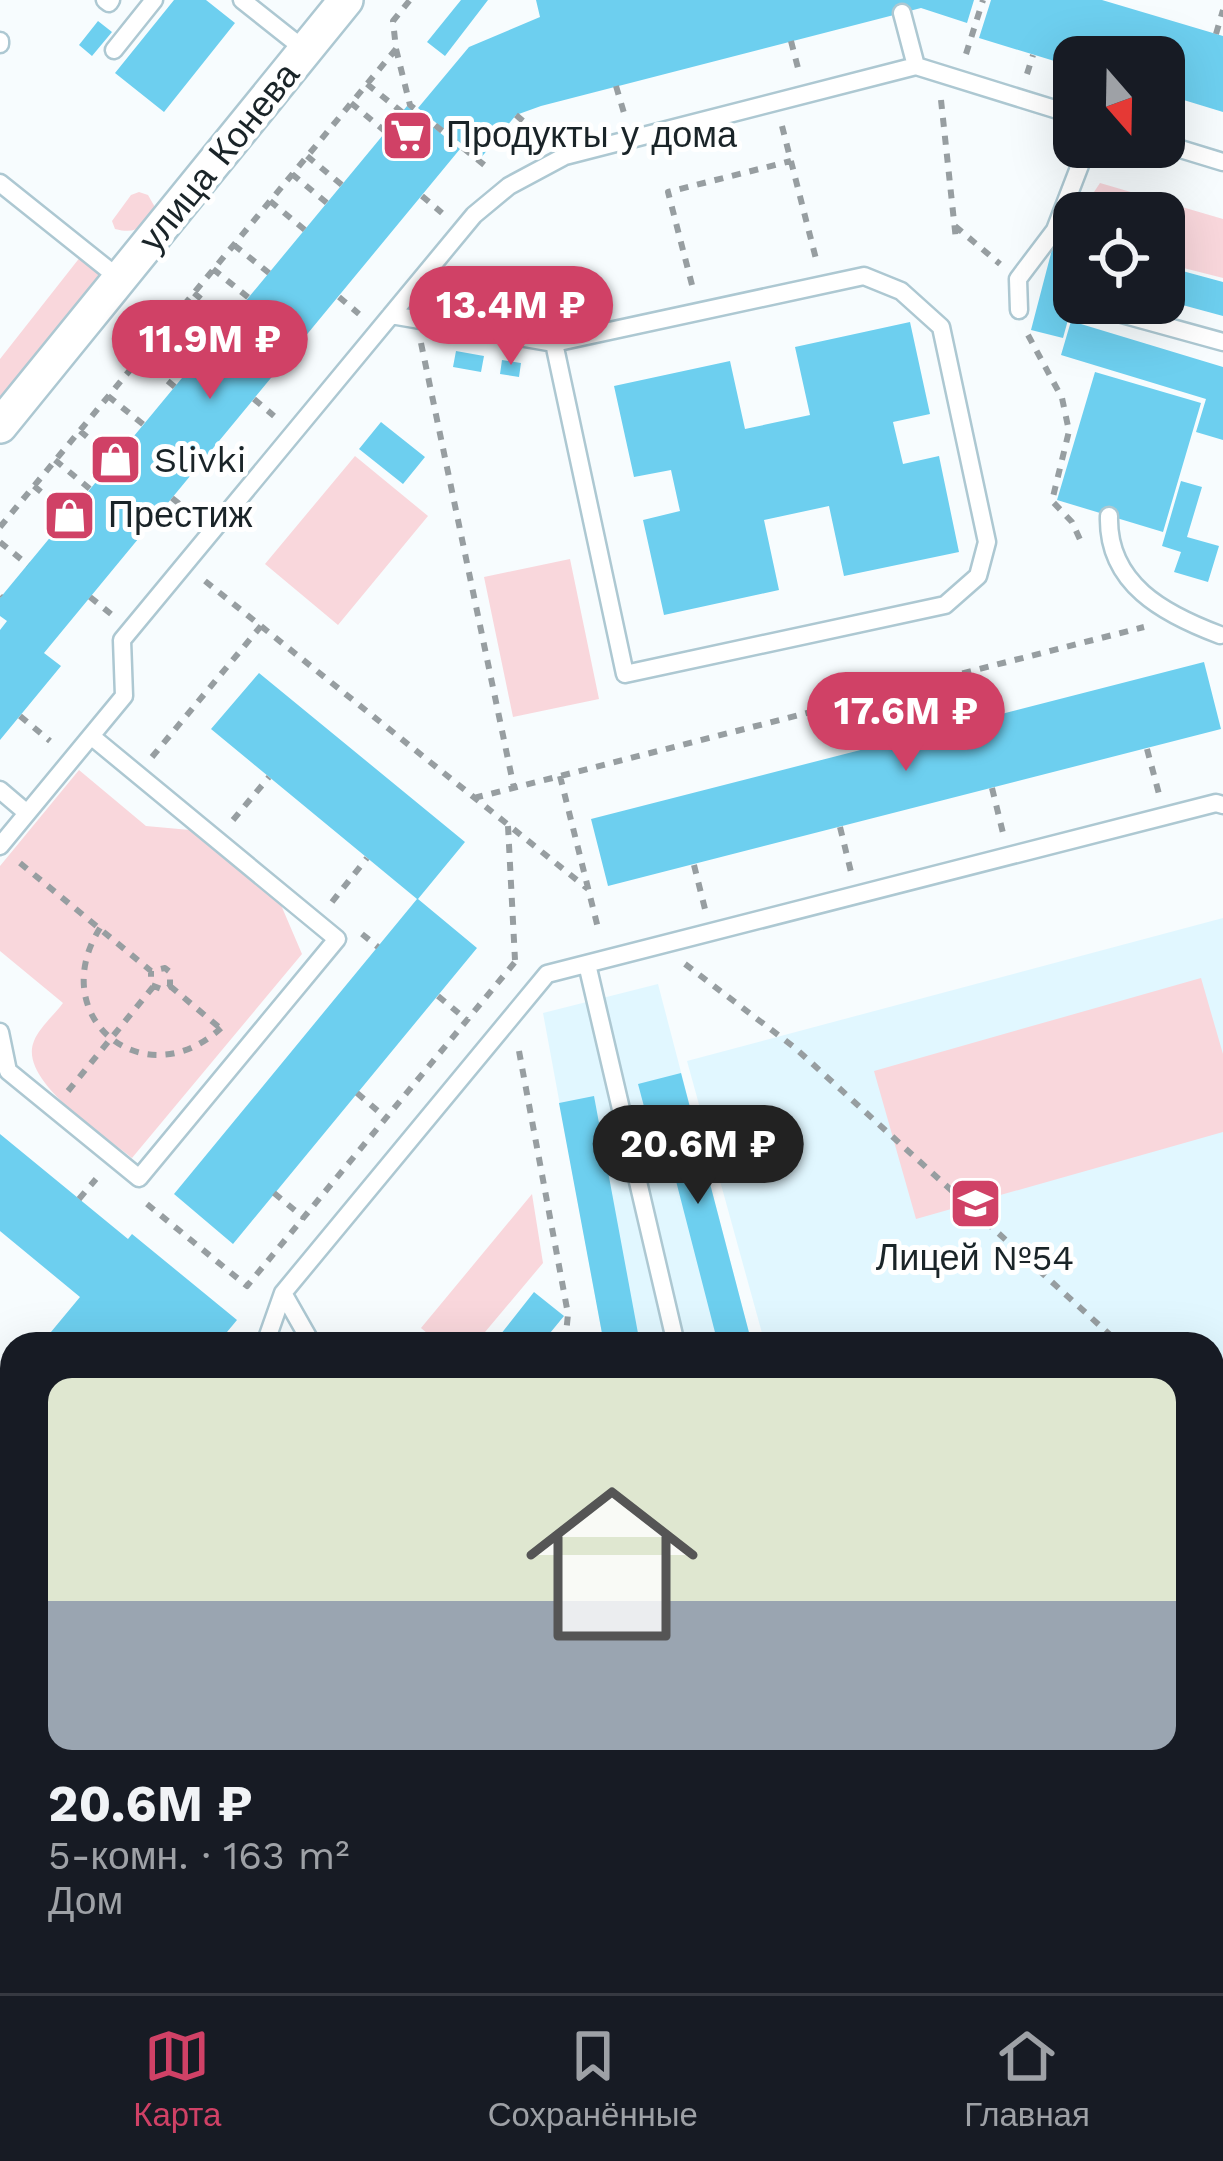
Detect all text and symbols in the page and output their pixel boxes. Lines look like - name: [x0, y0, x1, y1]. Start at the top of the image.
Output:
- north arrow: [1053, 36, 1185, 168]
- map controls: [1053, 36, 1185, 324]
- street label: улица Конева: [130, 53, 309, 260]
- supermarket icon: Продукты у дома: [379, 107, 435, 163]
- place label: Продукты у дома: [446, 114, 738, 156]
- button: locate: [1053, 192, 1185, 324]
- pin: 13.4M ₽: [400, 266, 622, 368]
- text: 13.4M ₽: [436, 282, 586, 327]
- pin: 11.9M ₽: [99, 300, 321, 402]
- text: 11.9M ₽: [139, 316, 281, 361]
- shop icon: Slivki: [87, 432, 143, 488]
- place label: Slivki: [154, 439, 246, 481]
- shop icon: Престиж: [41, 487, 97, 543]
- place label: Престиж: [108, 494, 253, 536]
- pin: 17.6M ₽: [795, 672, 1017, 774]
- text: 17.6M ₽: [834, 688, 978, 733]
- pin: 20.6M ₽: [587, 1105, 809, 1207]
- text: 20.6M ₽: [620, 1121, 776, 1166]
- school or university icon: Лицей №54: [947, 1175, 1003, 1231]
- place label: Лицей №54: [876, 1237, 1074, 1279]
- icon: home: [504, 1456, 720, 1672]
- text: 20.6M ₽: [48, 1774, 253, 1833]
- text: 5-комн. · 163 m²: [48, 1833, 350, 1878]
- text: Дом: [48, 1878, 123, 1923]
- tab: Карта: [133, 2023, 221, 2134]
- tab: Сохранённые: [488, 2023, 698, 2134]
- tab: Главная: [964, 2023, 1090, 2134]

